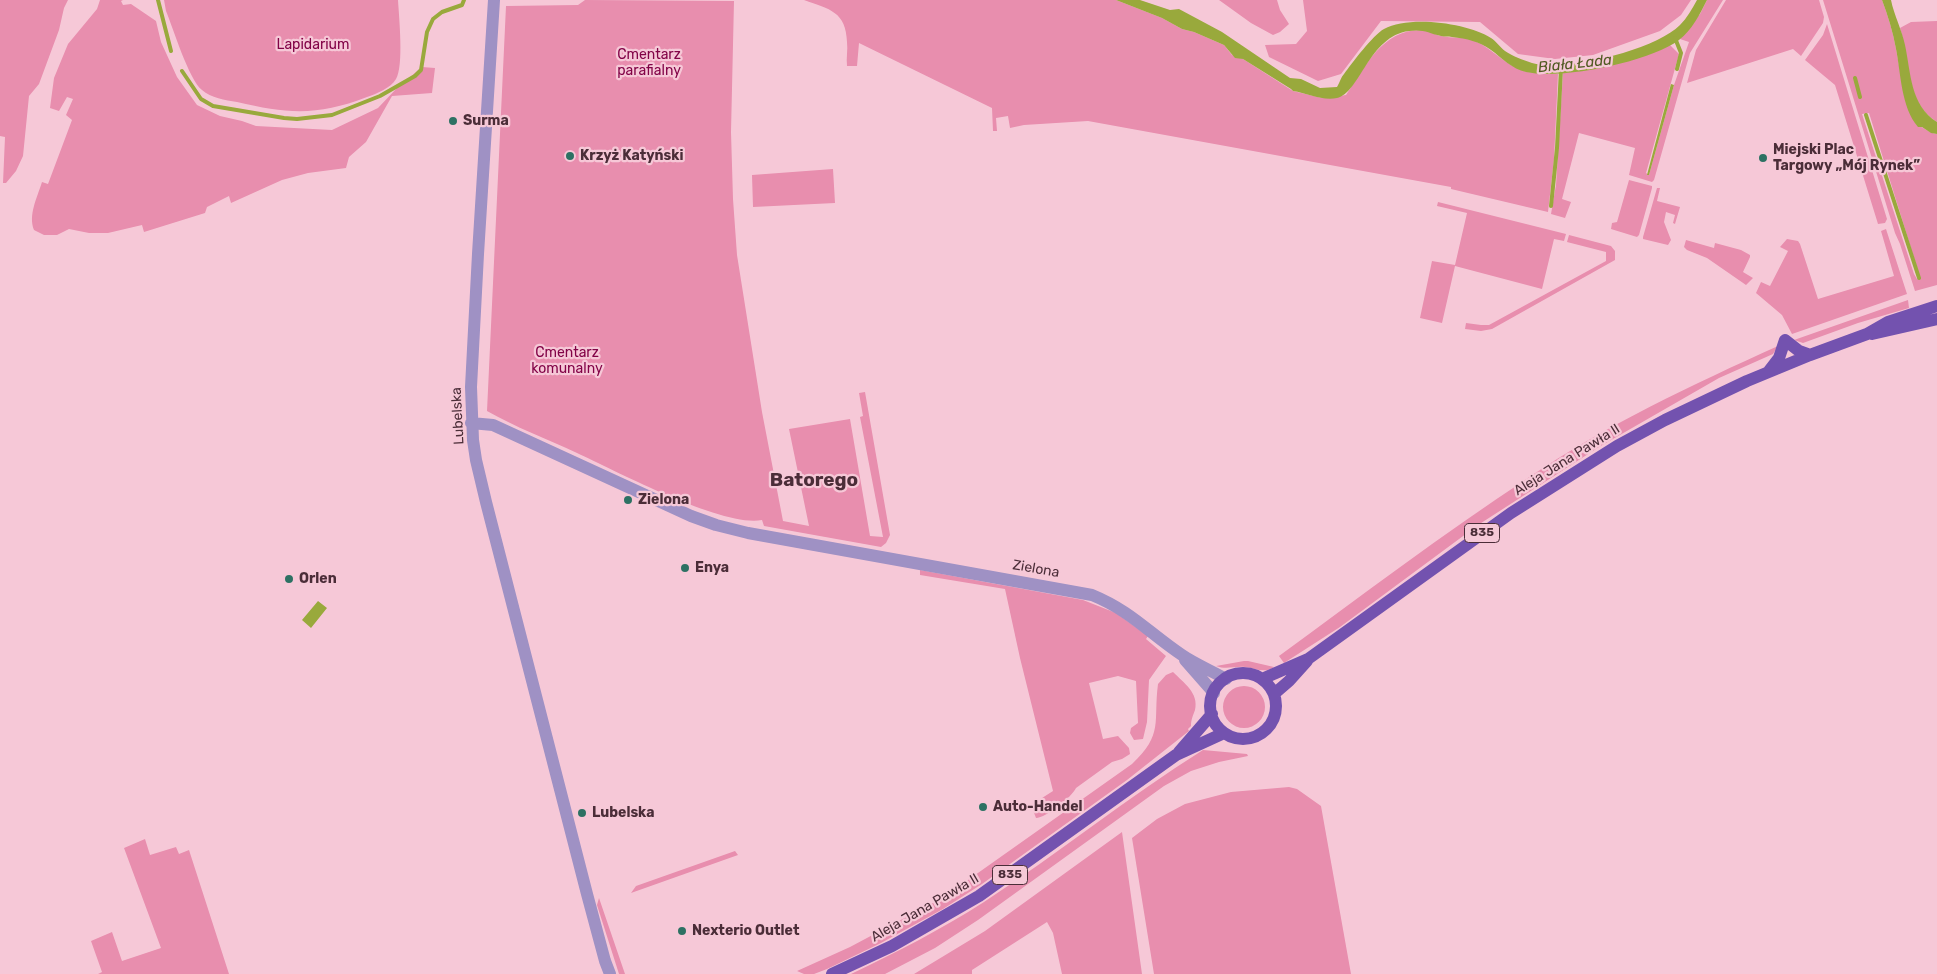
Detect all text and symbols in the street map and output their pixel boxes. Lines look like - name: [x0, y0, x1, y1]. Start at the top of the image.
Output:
- park label: Lapidarium: [277, 37, 349, 53]
- park label: Cmentarz parafialny: [617, 47, 681, 80]
- water label: Biała Łada: [1537, 51, 1613, 77]
- place label: Surma: [463, 113, 509, 129]
- marker: Surma: [447, 115, 459, 127]
- place label: Miejski Plac Targowy „Mój Rynek”: [1773, 142, 1920, 174]
- place label: Krzyż Katyński: [580, 148, 684, 164]
- marker: Krzyż Katyński: [564, 150, 576, 162]
- marker: Miejski Plac Targowy „Mój Rynek”: [1757, 152, 1769, 164]
- park label: Cmentarz komunalny: [531, 345, 603, 378]
- street label: Lubelska: [448, 387, 468, 445]
- street label: Aleja Jana Pawła II: [1511, 421, 1623, 499]
- district label: Batorego: [770, 470, 858, 492]
- place label: Zielona: [638, 492, 689, 508]
- marker: Zielona: [622, 494, 634, 506]
- road number: 835: [1464, 524, 1500, 542]
- street label: Zielona: [1011, 557, 1061, 581]
- place label: Enya: [695, 560, 729, 576]
- marker: Enya: [679, 562, 691, 574]
- place label: Orlen: [299, 571, 337, 587]
- marker: Orlen: [283, 573, 295, 585]
- place label: Auto-Handel: [993, 799, 1082, 815]
- marker: Auto-Handel: [977, 801, 989, 813]
- place label: Lubelska: [592, 805, 654, 821]
- marker: Lubelska: [576, 807, 588, 819]
- road number: 835: [992, 866, 1028, 884]
- street label: Aleja Jana Pawła II: [868, 870, 982, 946]
- place label: Nexterio Outlet: [692, 923, 799, 939]
- marker: Nexterio Outlet: [676, 925, 688, 937]

